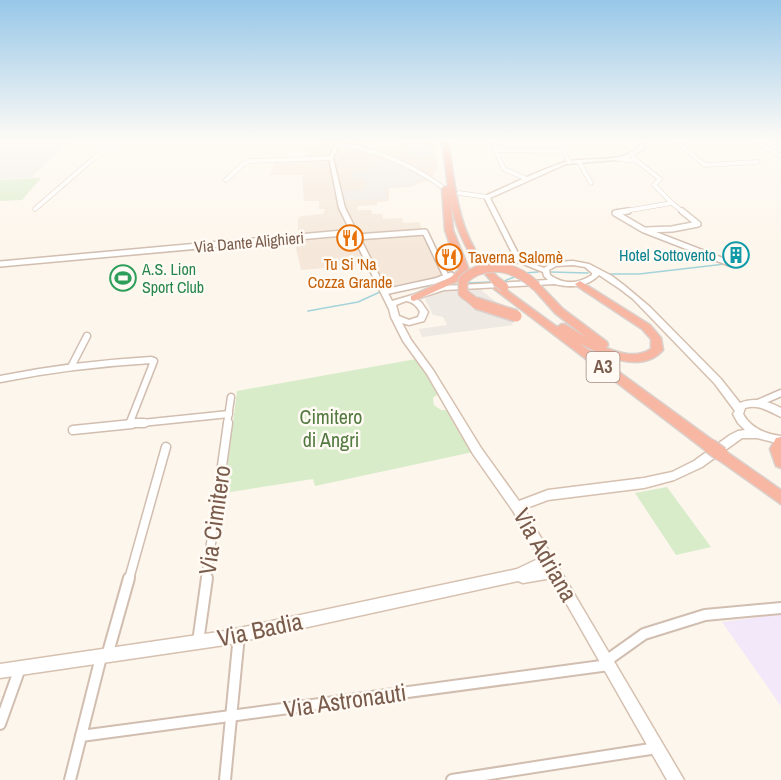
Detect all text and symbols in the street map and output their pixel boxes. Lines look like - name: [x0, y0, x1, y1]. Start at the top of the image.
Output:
- restaurant icon: Tu Si 'Na Cozza Grande: [335, 223, 365, 253]
- street label: Via Dante Alighieri: [193, 226, 305, 258]
- building icon: Hotel Sottovento: [721, 240, 751, 270]
- restaurant icon: Taverna Salomè: [434, 242, 464, 272]
- place label: Hotel Sottovento: [619, 244, 716, 266]
- place label: Taverna Salomè: [468, 246, 563, 268]
- place label: Tu Si 'Na Cozza Grande: [308, 253, 392, 293]
- place label: A.S. Lion Sport Club: [141, 258, 204, 298]
- sports icon: A.S. Lion Sport Club: [108, 263, 138, 293]
- road number: A3: [586, 352, 620, 382]
- park label: Cimitero di Angri: [300, 403, 362, 453]
- street label: Via Cimitero: [191, 463, 238, 577]
- street label: Via Adriana: [506, 502, 585, 607]
- street label: Via Badia: [214, 604, 305, 654]
- street label: Via Astronauti: [282, 676, 408, 724]

